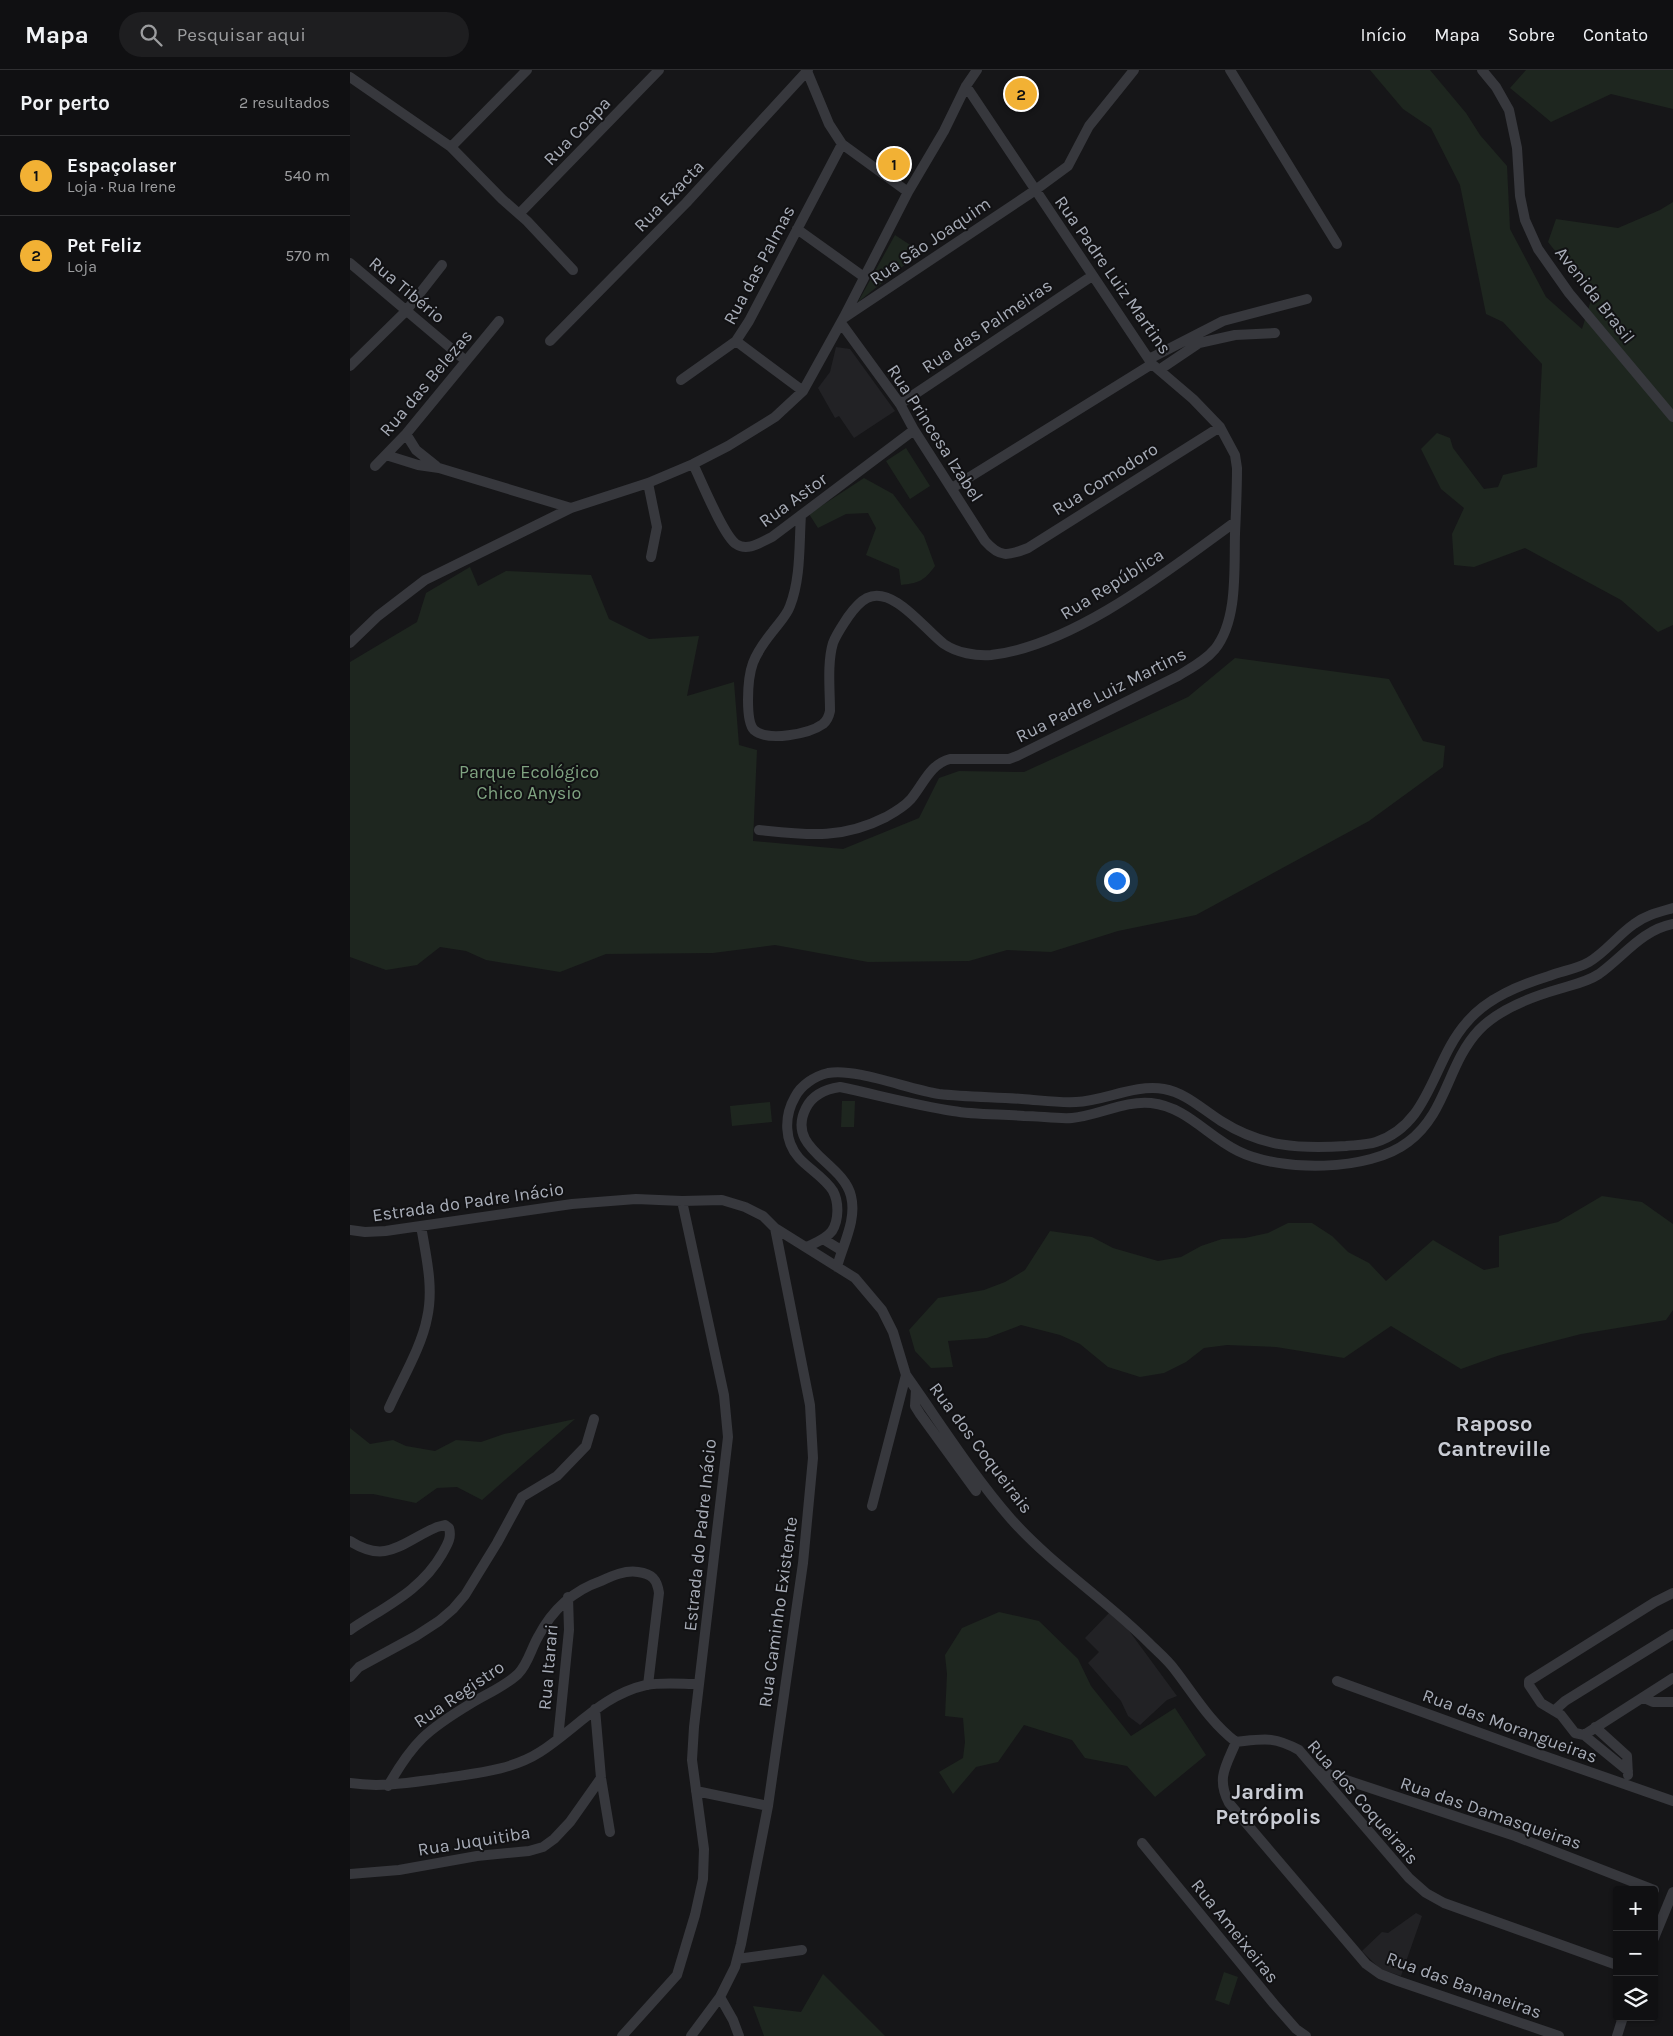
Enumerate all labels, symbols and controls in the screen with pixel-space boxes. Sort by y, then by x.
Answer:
search box [119,12,469,57]
text: Mapa [25,21,89,49]
icon: search [137,21,165,49]
text: Pesquisar aqui [177,24,306,46]
text: Início [1360,24,1406,46]
text: Mapa [1434,24,1480,46]
text: Sobre [1508,24,1555,46]
text: Contato [1583,24,1648,46]
pin: 2 [1005,75,1037,113]
text: Por perto [20,91,110,115]
street label: Rua Coapa [539,92,615,170]
text: 2 resultados [239,93,330,112]
pin: 1 [878,145,910,183]
text: Espaçolaser [67,155,176,177]
street label: Rua Exacta [629,156,709,236]
text: 1 [33,166,39,185]
text: 540 m [284,166,330,185]
text: Loja · Rua Irene [67,177,176,196]
street label: Rua São Joaquim [865,192,995,290]
street label: Rua Padre Luiz Martins [1050,192,1176,358]
street label: Rua das Palmas [718,202,800,328]
text: Pet Feliz [67,235,142,257]
street label: Avenida Brasil [1550,242,1640,348]
text: 2 [31,246,41,265]
text: 570 m [285,246,330,265]
street label: Rua Tibério [365,252,449,328]
text: Loja [67,257,97,276]
street label: Rua das Palmeiras [918,274,1056,378]
street label: Rua das Belezas [375,325,477,441]
street label: Rua Princesa Izabel [882,360,988,506]
street label: Rua Comodoro [1048,438,1162,520]
street label: Rua Astor [755,468,832,532]
street label: Rua República [1056,543,1168,625]
street label: Rua Padre Luiz Martins [1012,642,1190,748]
park label: Parque Ecológico Chico Anysio [459,761,599,804]
your location [1104,868,1130,894]
street label: Estrada do Padre Inácio [371,1178,565,1226]
street label: Rua dos Coqueirais [925,1378,1037,1518]
district label: Raposo Cantreville [1437,1411,1551,1462]
street label: Estrada do Padre Inácio [679,1438,721,1632]
street label: Rua Caminho Existente [754,1515,802,1709]
street label: Rua Itarari [533,1623,563,1711]
street label: Rua Registro [410,1656,508,1732]
street label: Rua das Morangueiras [1420,1684,1600,1768]
street label: Rua dos Coqueirais [1303,1735,1423,1869]
street label: Rua das Damasqueiras [1397,1772,1585,1854]
district label: Jardim Petrópolis [1215,1779,1321,1830]
street label: Rua Juquitiba [416,1821,532,1861]
street label: Rua Ameixeiras [1186,1874,1284,1988]
map controls [1613,1886,1658,2021]
button: + [1613,1886,1658,1931]
button: − [1613,1931,1658,1976]
street label: Rua das Bananeiras [1383,1947,1545,2023]
button: layers [1613,1976,1658,2021]

